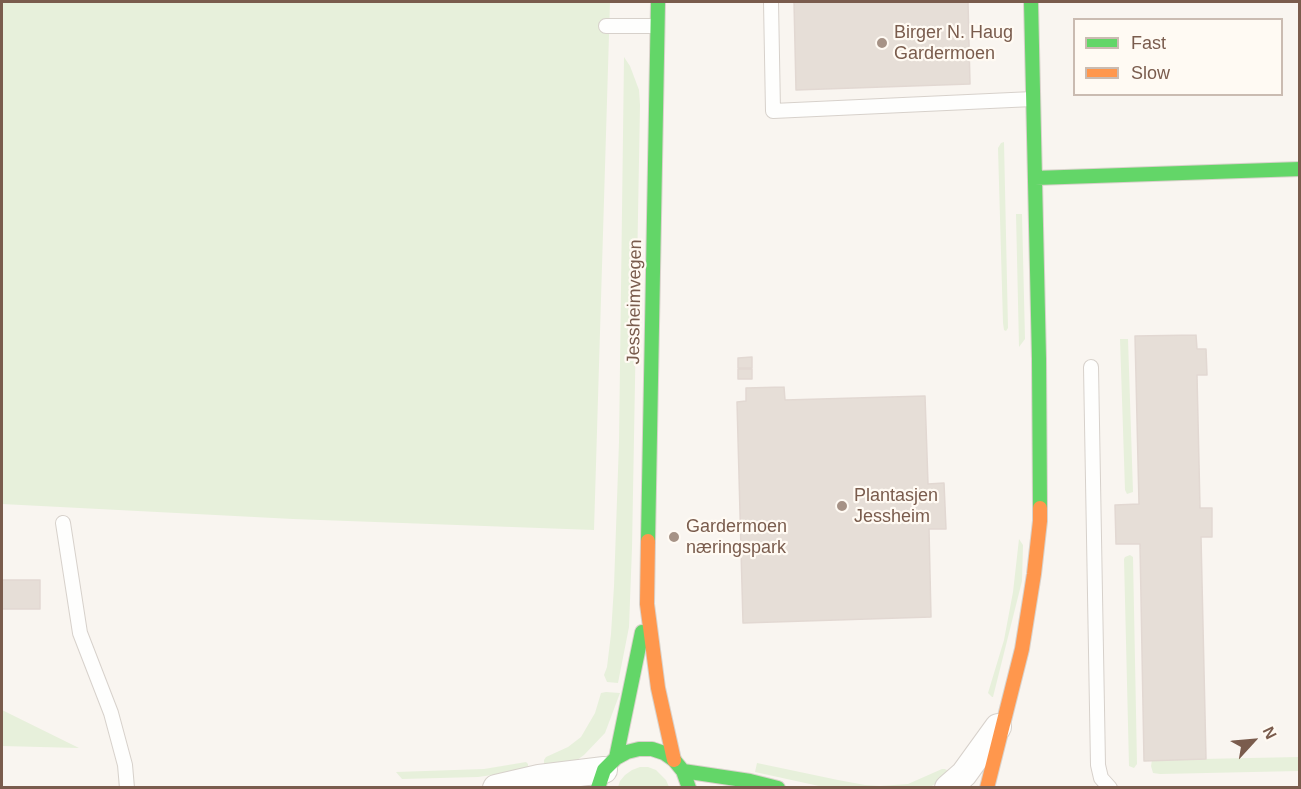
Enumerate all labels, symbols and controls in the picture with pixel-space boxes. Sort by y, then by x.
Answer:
legend [1073,18,1283,96]
place label: Birger N. Haug Gardermoen [894,22,1013,64]
text: Fast [1131,33,1166,53]
marker: Birger N. Haug Gardermoen [875,36,889,50]
text: Slow [1131,63,1170,83]
street label: Jessheimvegen [623,239,647,365]
place label: Plantasjen Jessheim [854,485,938,528]
marker: Plantasjen Jessheim [835,499,849,513]
place label: Gardermoen næringspark [686,516,787,558]
marker: Gardermoen næringspark [667,530,681,544]
north arrow [1223,711,1283,771]
text: N [1259,724,1280,742]

